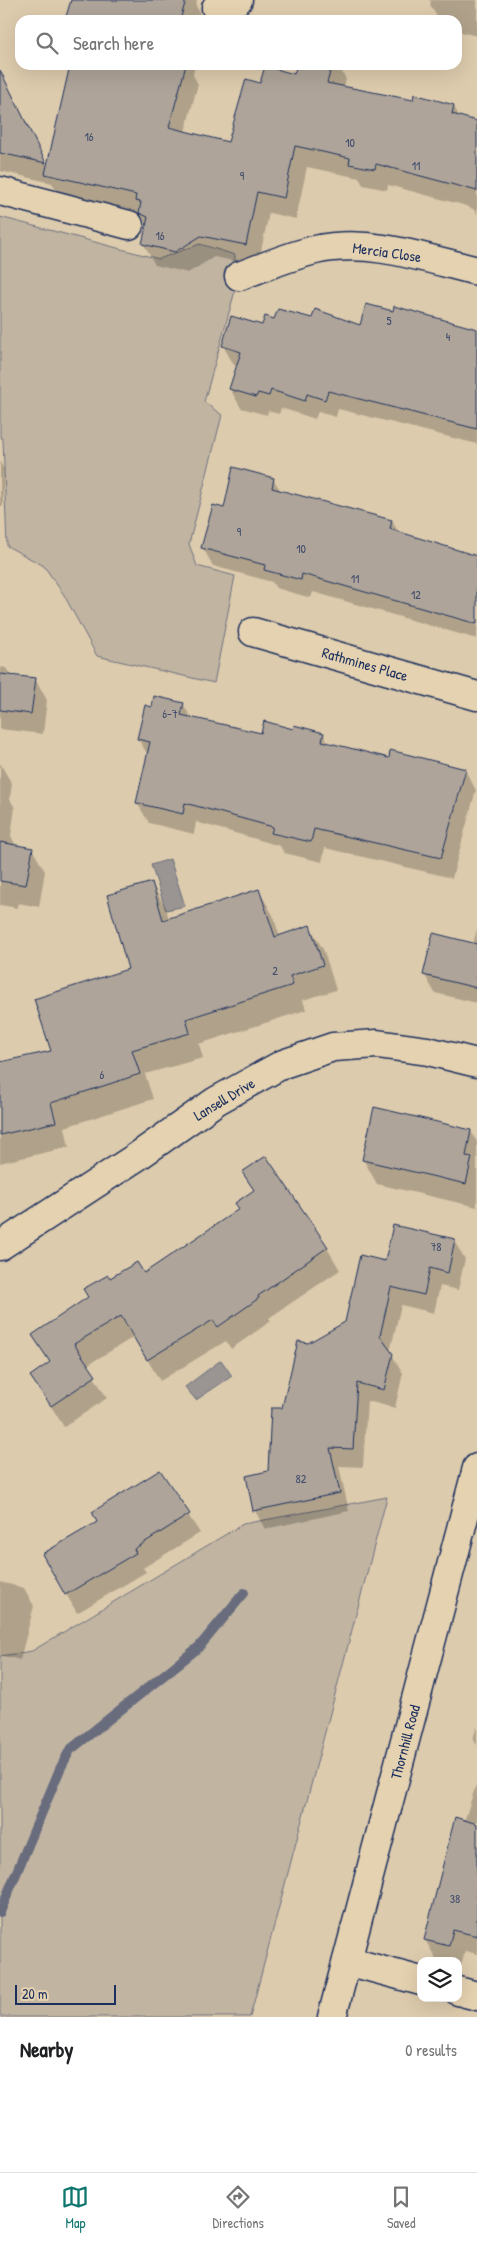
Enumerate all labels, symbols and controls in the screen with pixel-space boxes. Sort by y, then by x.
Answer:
search box [15,15,462,70]
icon: search [33,29,61,57]
text: Search here [73,30,154,56]
house number: 16 [84,128,94,145]
house number: 10 [345,134,355,151]
house number: 11 [412,157,420,174]
house number: 9 [240,167,245,184]
house number: 16 [155,227,165,244]
street label: Mercia Close [351,237,423,267]
house number: 5 [386,312,392,329]
house number: 4 [446,328,451,345]
house number: 9 [237,523,242,540]
house number: 10 [296,540,306,557]
house number: 11 [351,570,359,587]
house number: 12 [411,586,421,603]
street label: Rathmines Place [320,642,410,686]
house number: 6-7 [162,705,178,722]
house number: 2 [272,962,278,979]
house number: 6 [100,1066,105,1083]
street label: Lansell Drive [189,1072,259,1126]
house number: 78 [430,1238,442,1255]
house number: 82 [296,1470,307,1487]
street label: Thornhill Road [385,1702,425,1781]
house number: 38 [450,1890,460,1907]
map controls [417,1957,462,2002]
button: layers [417,1957,462,2002]
scale bar [15,1982,116,2005]
text: 20 m [22,1984,48,2003]
text: Nearby [20,2035,73,2064]
text: 0 results [405,2039,457,2061]
tab: Map [61,2183,89,2232]
tab: Directions [212,2183,264,2232]
tab: Saved [387,2183,416,2232]

